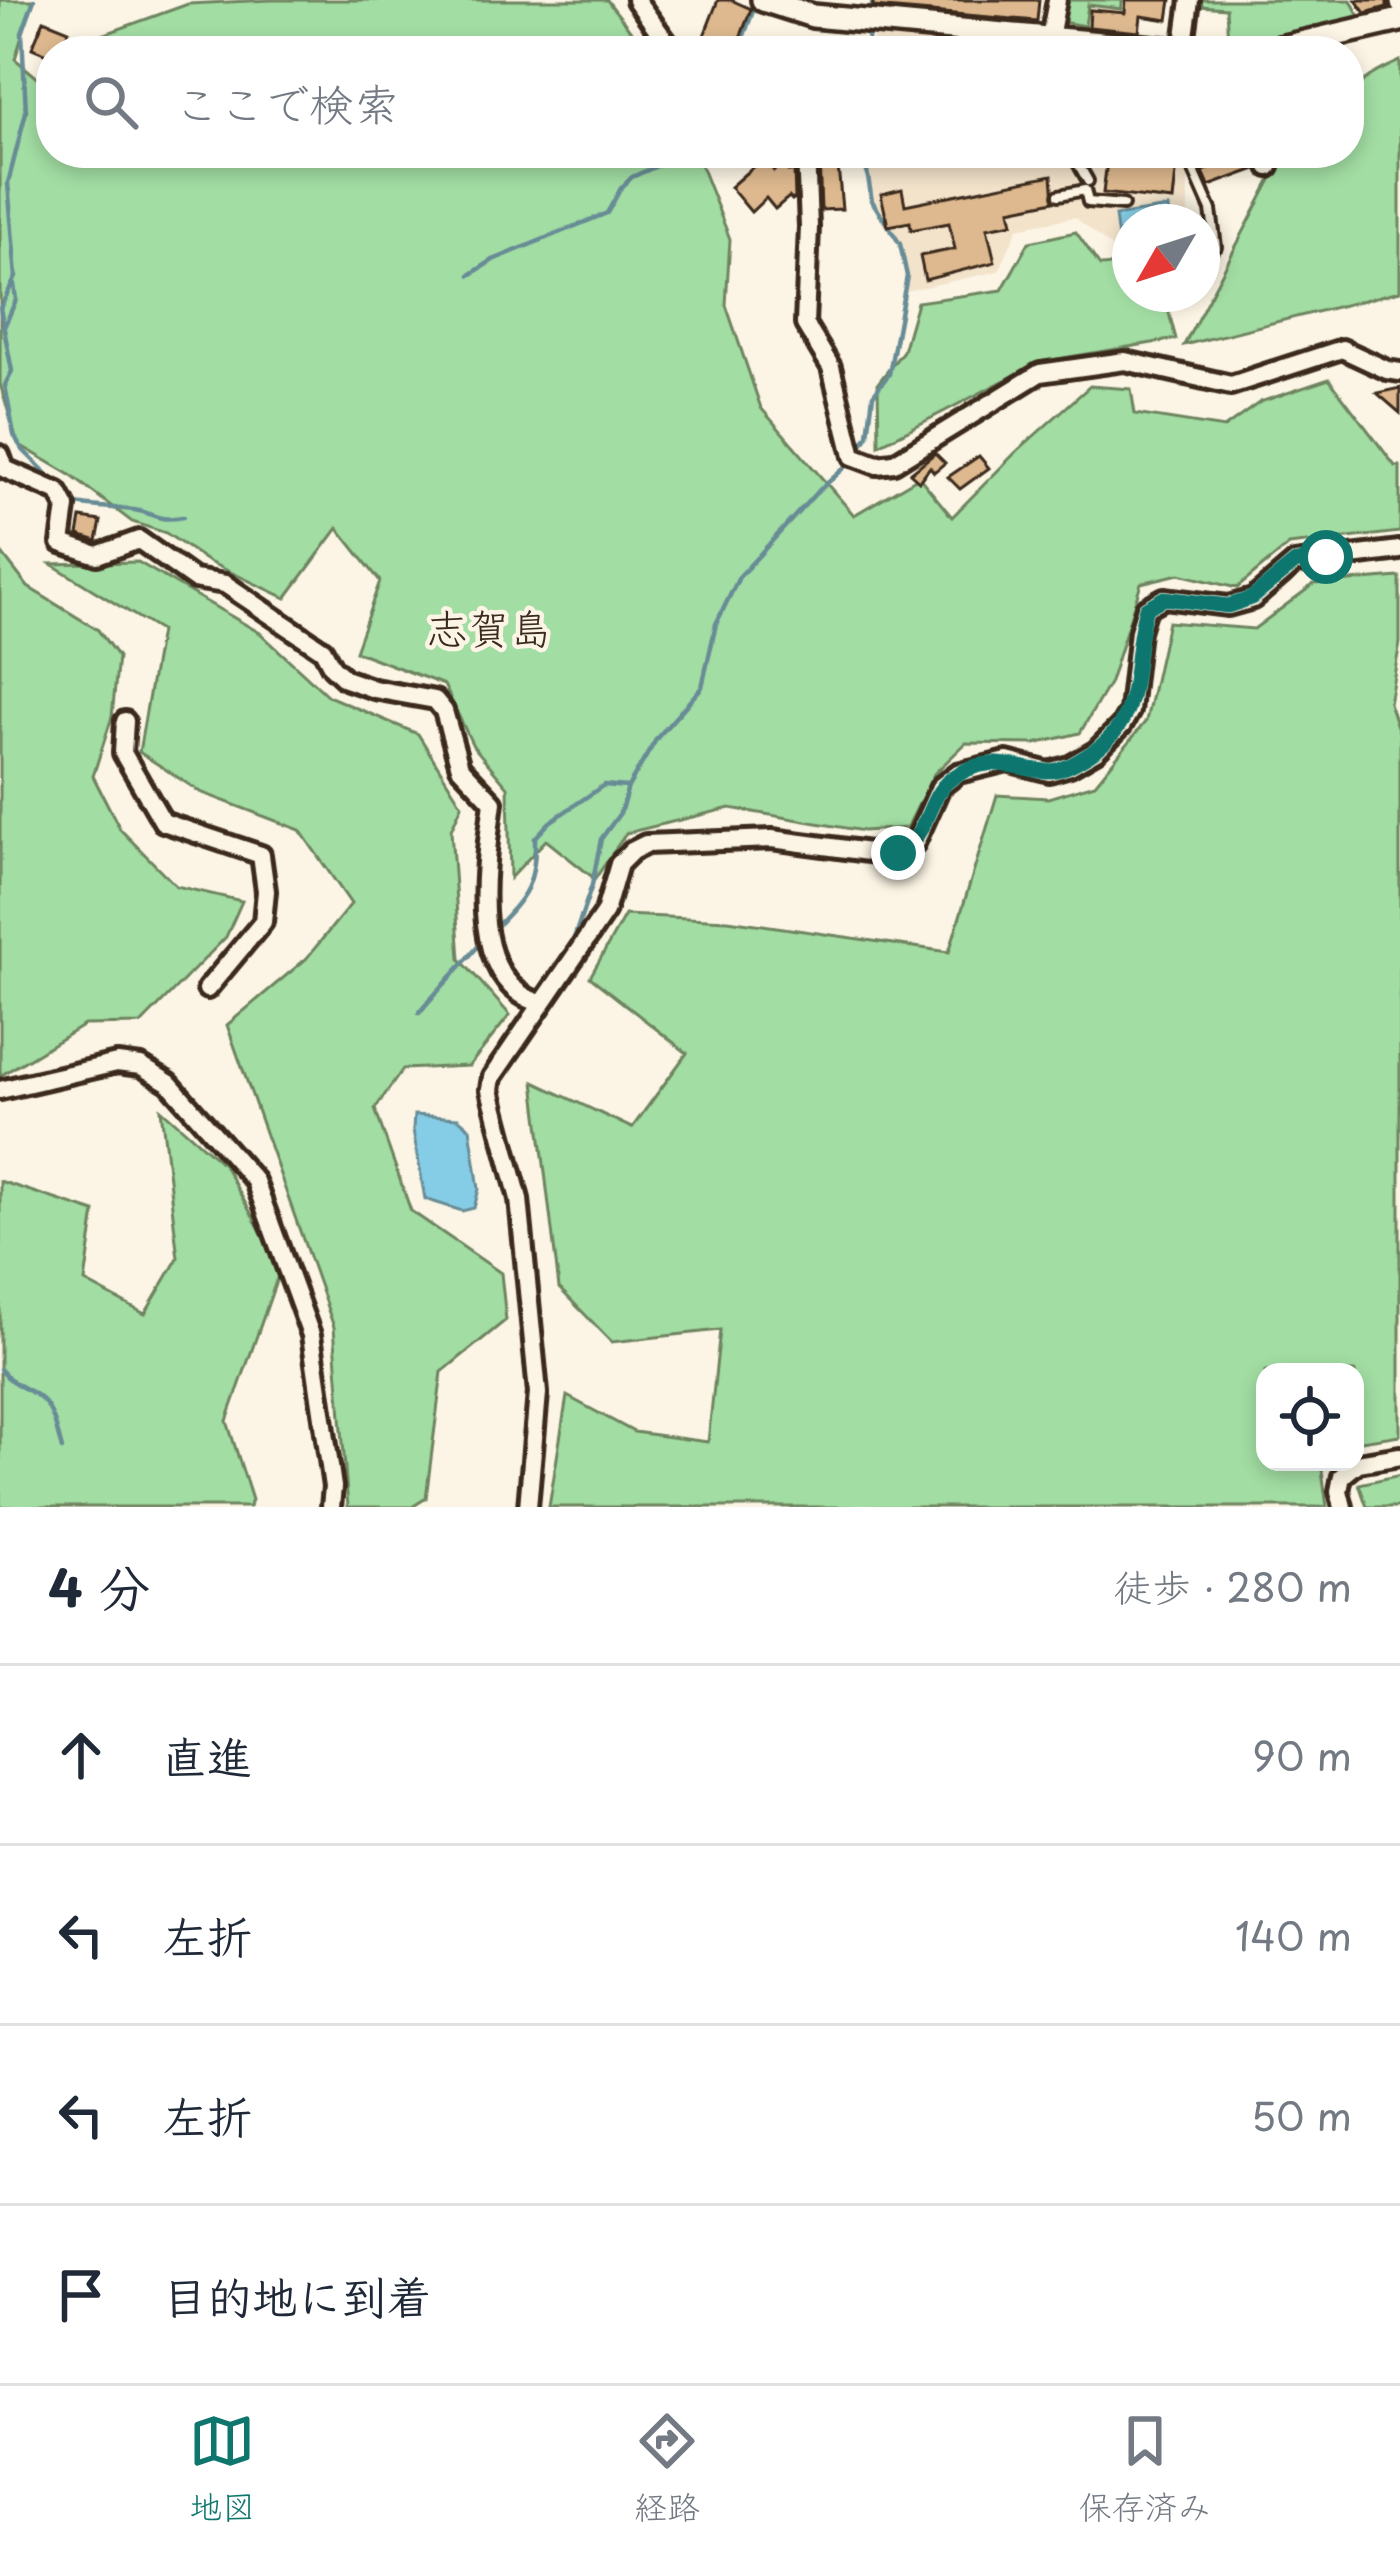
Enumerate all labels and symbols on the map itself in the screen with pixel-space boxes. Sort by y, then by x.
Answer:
north arrow [1112,204,1220,312]
route start [1299,530,1353,584]
district label: 志賀島 [426,595,552,658]
route end [871,826,925,880]

